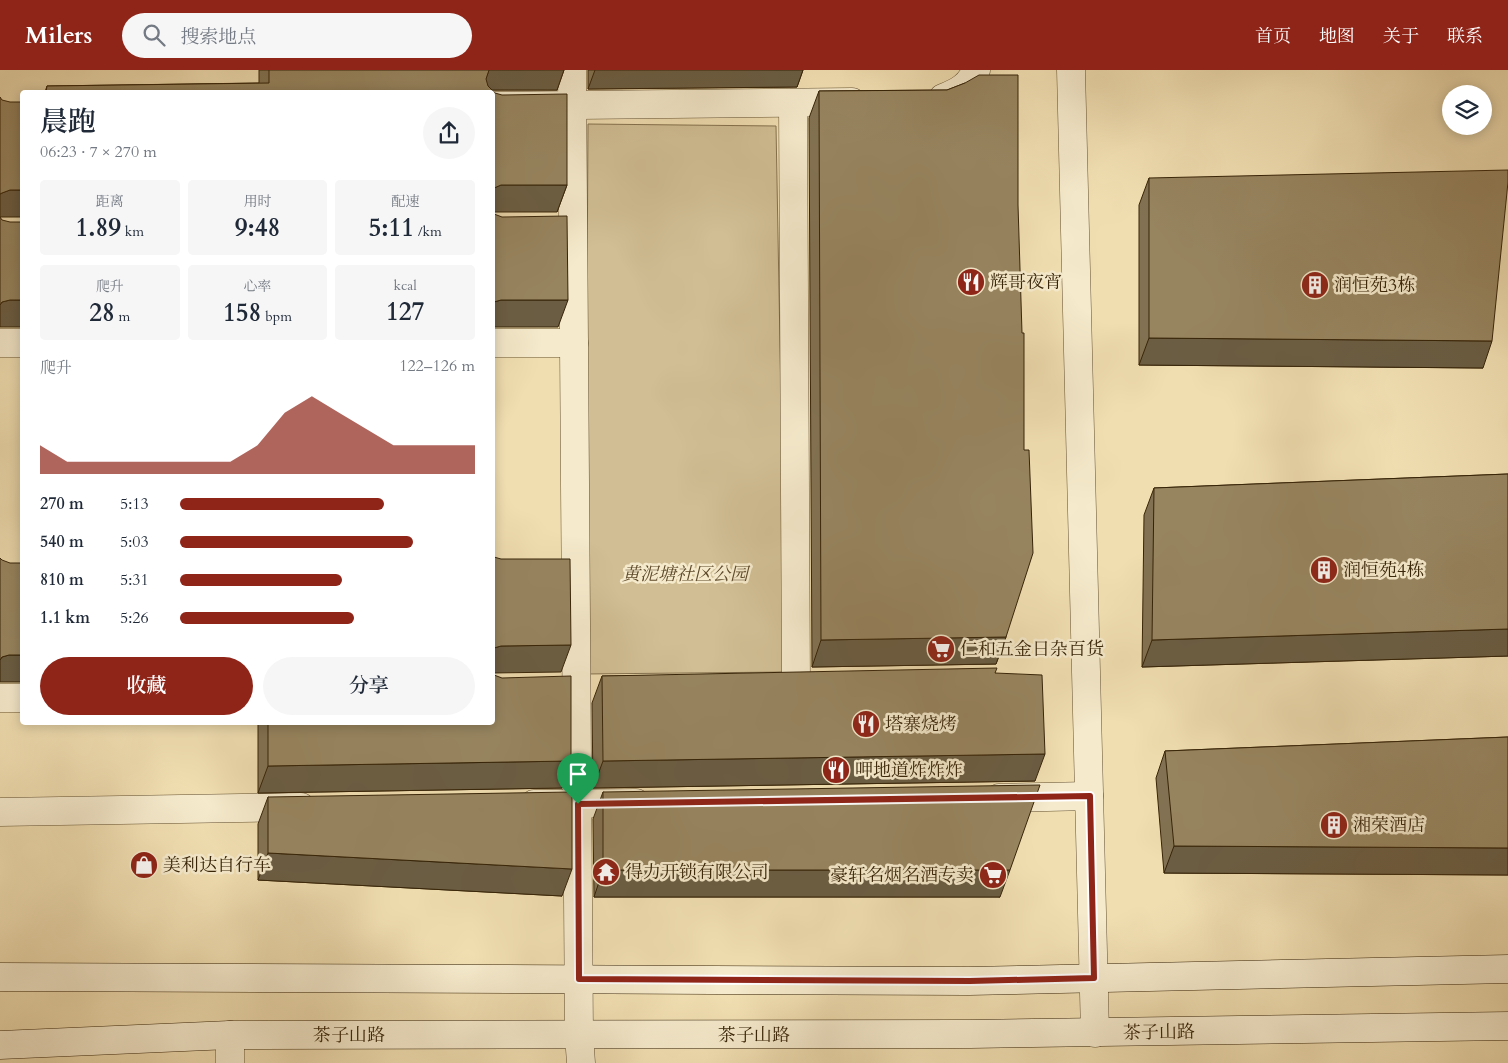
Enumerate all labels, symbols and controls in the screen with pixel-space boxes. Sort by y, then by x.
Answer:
search box [122,13,472,58]
text: Milers [25,19,92,52]
icon: search [140,21,168,49]
text: 搜索地点 [180,24,256,50]
text: 首页 [1255,24,1291,49]
text: 地图 [1319,24,1355,49]
text: 关于 [1383,24,1419,49]
text: 联系 [1447,24,1483,49]
map controls [1442,85,1492,135]
button: layers [1442,85,1492,135]
text: 晨跑 [40,103,96,141]
button: share [423,107,475,159]
text: 06:23 · 7 × 270 m [40,141,157,163]
text: 距离 [96,192,124,211]
text: 用时 [243,192,271,211]
text: 配速 [391,192,419,211]
text: 1.89 [75,211,121,245]
text: 9:48 [235,211,280,245]
text: 5:11 [369,211,414,245]
text: km [121,222,144,241]
text: /km [414,222,442,241]
restaurant icon: 辉哥夜宵 [956,267,986,297]
place label: 辉哥夜宵 [990,270,1062,295]
building icon: 润恒苑3栋 [1300,270,1330,300]
place label: 润恒苑3栋 [1334,273,1415,298]
text: kcal [393,276,417,295]
text: 爬升 [96,277,124,296]
text: 心率 [243,277,271,296]
text: 127 [386,295,424,329]
text: 28 [89,296,115,330]
text: 158 [223,296,261,330]
text: m [115,307,130,326]
text: bpm [261,307,292,326]
text: 122–126 m [399,355,475,377]
text: 爬升 [40,357,72,379]
text: 270 m [40,493,84,515]
text: 5:13 [120,493,149,515]
text: 540 m [40,531,84,553]
text: 5:03 [120,531,149,553]
building icon: 润恒苑4栋 [1309,555,1339,585]
place label: 润恒苑4栋 [1343,558,1424,583]
park label: 黄泥塘社区公园 [622,562,751,587]
text: 810 m [40,569,84,591]
text: 5:31 [120,569,149,591]
text: 1.1 km [40,607,90,629]
text: 5:26 [120,607,149,629]
supermarket icon: 仁和五金日杂百货 [926,634,956,664]
place label: 仁和五金日杂百货 [960,637,1104,662]
button: 收藏 [40,657,253,715]
button: 分享 [263,657,475,715]
restaurant icon: 塔寨烧烤 [851,709,881,739]
place label: 塔寨烧烤 [885,712,957,737]
pin [557,753,599,804]
restaurant icon: 呷地道炸炸炸 [821,755,851,785]
place label: 呷地道炸炸炸 [855,758,963,783]
icon: arrive [564,760,592,788]
building icon: 湘荣酒店 [1319,810,1349,840]
place label: 湘荣酒店 [1353,813,1425,838]
shop icon: 美利达自行车 [129,850,159,880]
place label: 美利达自行车 [163,853,271,878]
temple icon: 得力开锁有限公司 [591,857,621,887]
place label: 得力开锁有限公司 [625,860,769,885]
supermarket icon: 豪轩名烟名酒专卖 [978,860,1008,890]
place label: 豪轩名烟名酒专卖 [830,863,974,888]
street label: 茶子山路 [1123,1019,1195,1046]
street label: 茶子山路 [313,1023,385,1048]
street label: 茶子山路 [718,1023,790,1048]

